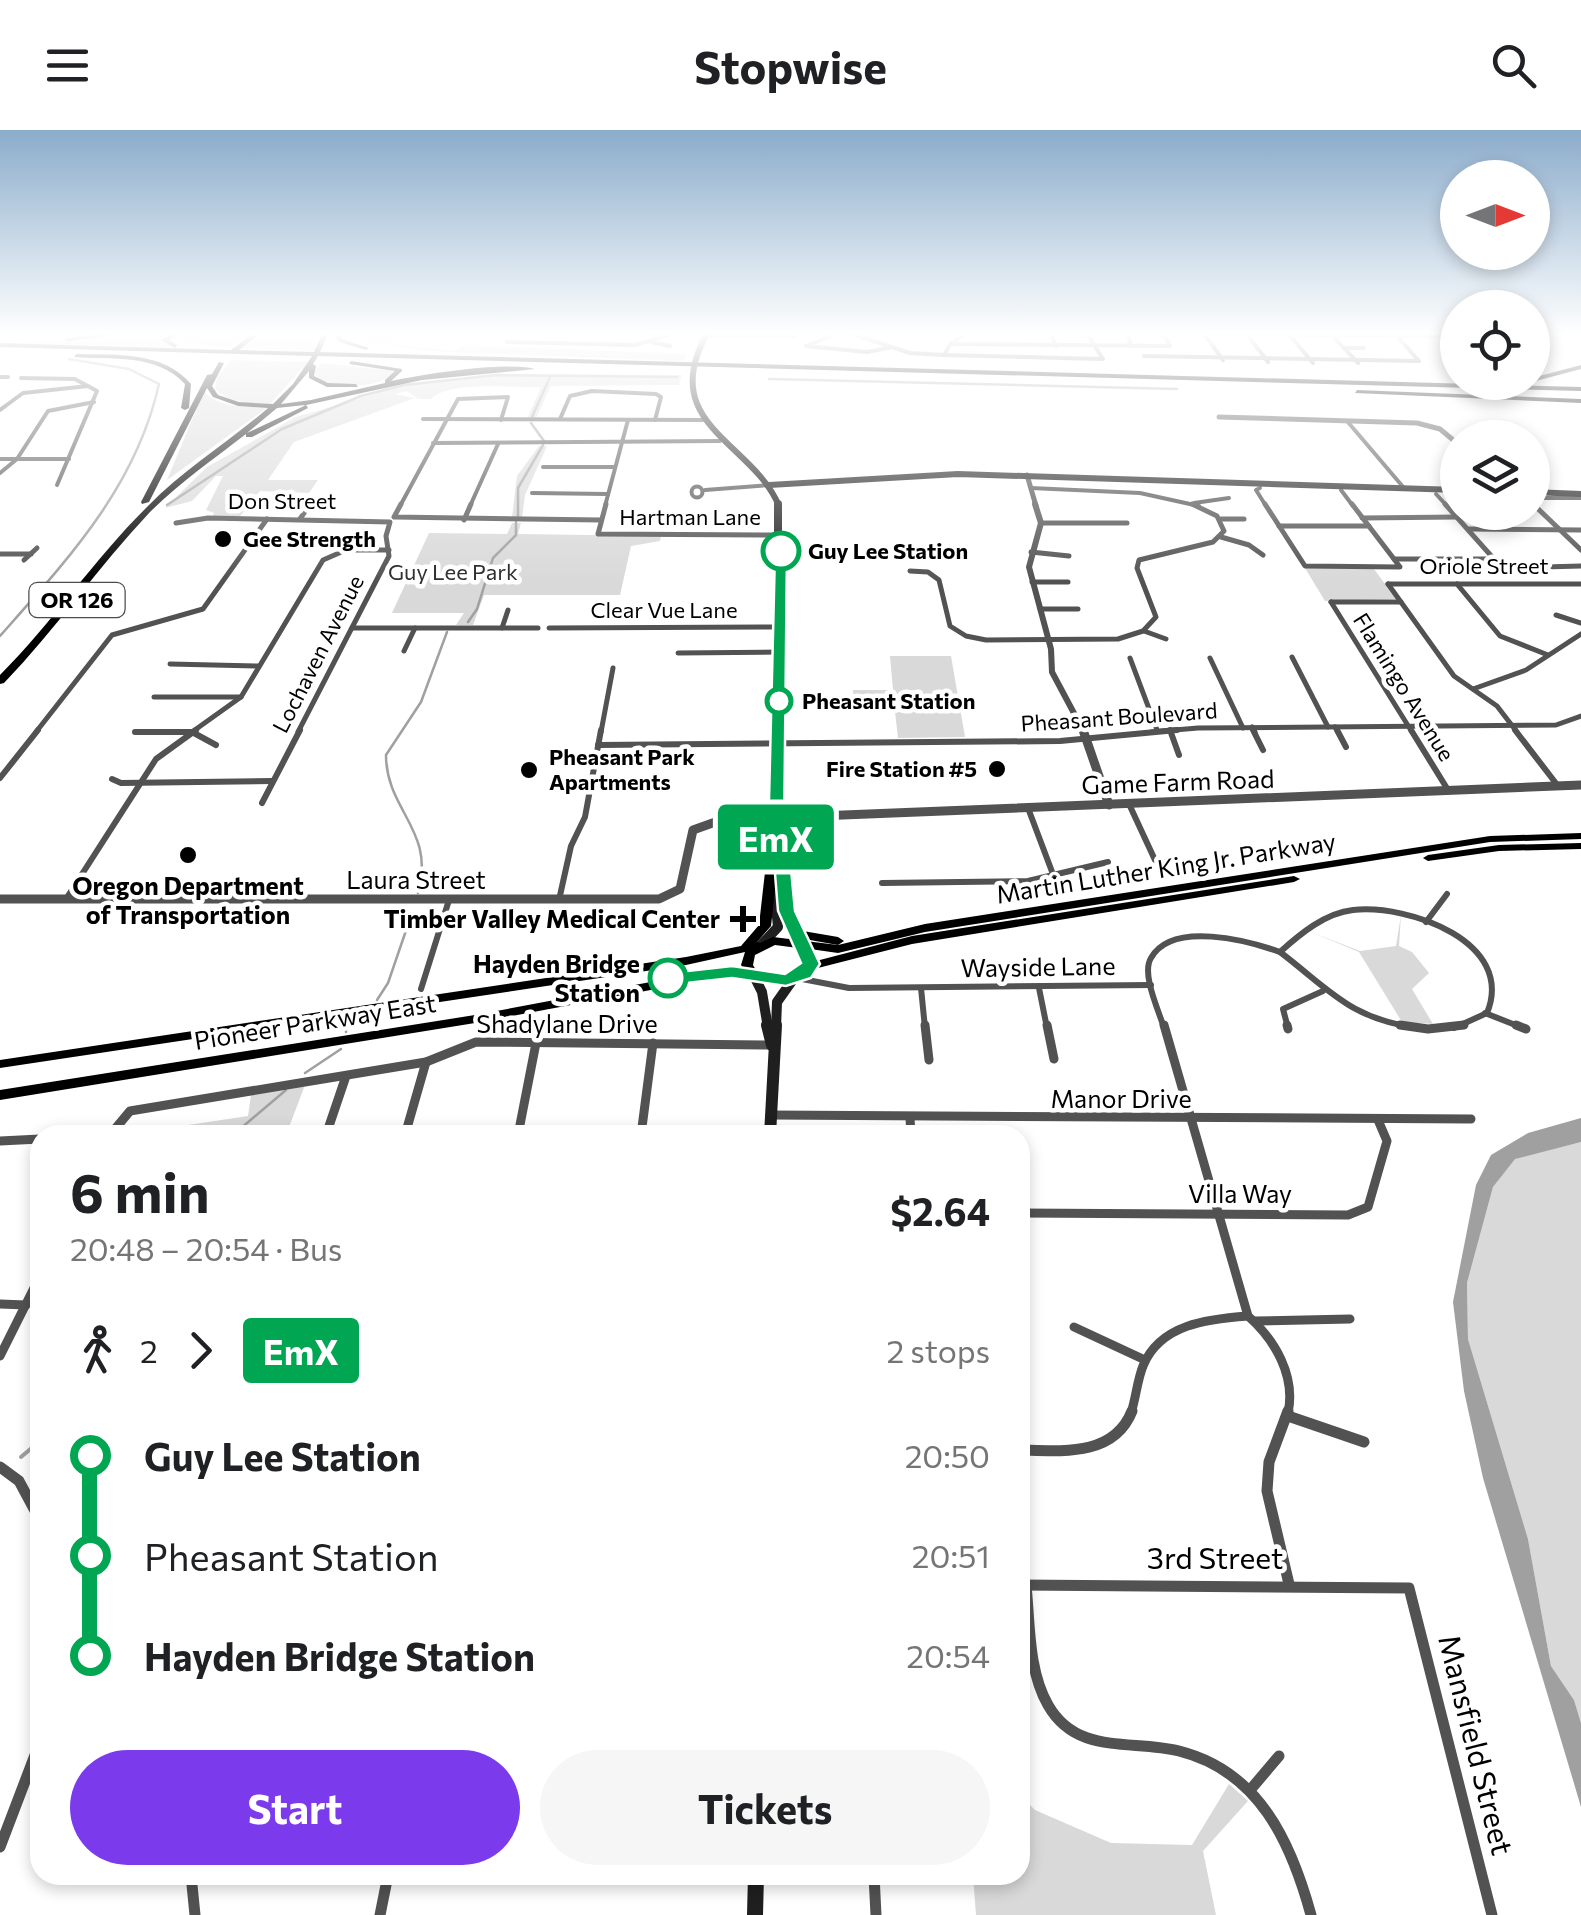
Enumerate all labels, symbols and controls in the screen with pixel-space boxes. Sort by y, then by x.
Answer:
icon: menu [40,38,95,93]
text: Stopwise [694,38,887,93]
icon: search [1486,38,1541,93]
north arrow [1440,160,1550,270]
map controls [1440,160,1550,530]
button: locate [1440,290,1550,400]
button: layers [1440,420,1550,530]
street label: Don Street [228,487,336,514]
street label: Hartman Lane [619,503,761,530]
place label: Gee Strength [243,525,376,552]
marker: Gee Strength [212,528,234,550]
marker: Guy Lee Station [762,532,800,570]
place label: Guy Lee Station [808,537,968,564]
street label: Oriole Street [1419,552,1549,579]
park label: Guy Lee Park [388,558,518,585]
street label: Lochaven Avenue [266,571,369,737]
road number: OR 126 [30,583,124,617]
street label: Clear Vue Lane [590,596,738,623]
street label: Flamingo Avenue [1348,608,1461,766]
place label: Pheasant Station [802,687,975,714]
marker: Pheasant Station [766,688,792,714]
street label: Pheasant Boulevard [1020,696,1218,737]
place label: Pheasant Park Apartments [549,743,695,795]
place label: Fire Station #5 [826,755,977,782]
marker: Fire Station #5 [986,758,1008,780]
marker: Pheasant Park Apartments [518,759,540,781]
street label: Game Farm Road [1081,763,1275,799]
line badge: EmX [718,804,834,870]
text: EmX [738,816,814,859]
street label: Martin Luther King Jr. Parkway [994,825,1338,909]
marker: Oregon Department of Transportation [177,844,199,866]
street label: Laura Street [346,864,486,894]
place label: Oregon Department of Transportation [72,870,304,929]
place label: Timber Valley Medical Center [383,903,720,933]
marker: Timber Valley Medical Center [730,906,756,932]
place label: Hayden Bridge Station [473,948,640,1007]
street label: Wayside Lane [960,950,1116,982]
marker: Hayden Bridge Station [649,959,687,997]
street label: Pioneer Parkway East [192,987,438,1055]
street label: Shadylane Drive [476,1008,658,1038]
street label: Manor Drive [1050,1083,1192,1113]
text: 6 min [70,1157,210,1224]
street label: Villa Way [1188,1178,1292,1208]
text: $2.64 [890,1187,990,1234]
text: 20:48 – 20:54 · Bus [70,1228,342,1268]
icon: walk [70,1323,125,1378]
icon: forward [173,1323,228,1378]
text: EmX [263,1329,339,1372]
text: 2 [140,1330,158,1370]
text: 2 stops [886,1330,990,1370]
text: Guy Lee Station [144,1432,421,1479]
text: 20:50 [905,1435,990,1475]
text: Pheasant Station [144,1532,439,1579]
text: 20:51 [912,1535,990,1575]
street label: 3rd Street [1147,1538,1283,1575]
street label: Mansfield Street [1432,1630,1523,1858]
text: Hayden Bridge Station [144,1632,535,1679]
text: 20:54 [906,1635,990,1675]
button: Start [70,1750,520,1865]
button: Tickets [540,1750,990,1865]

